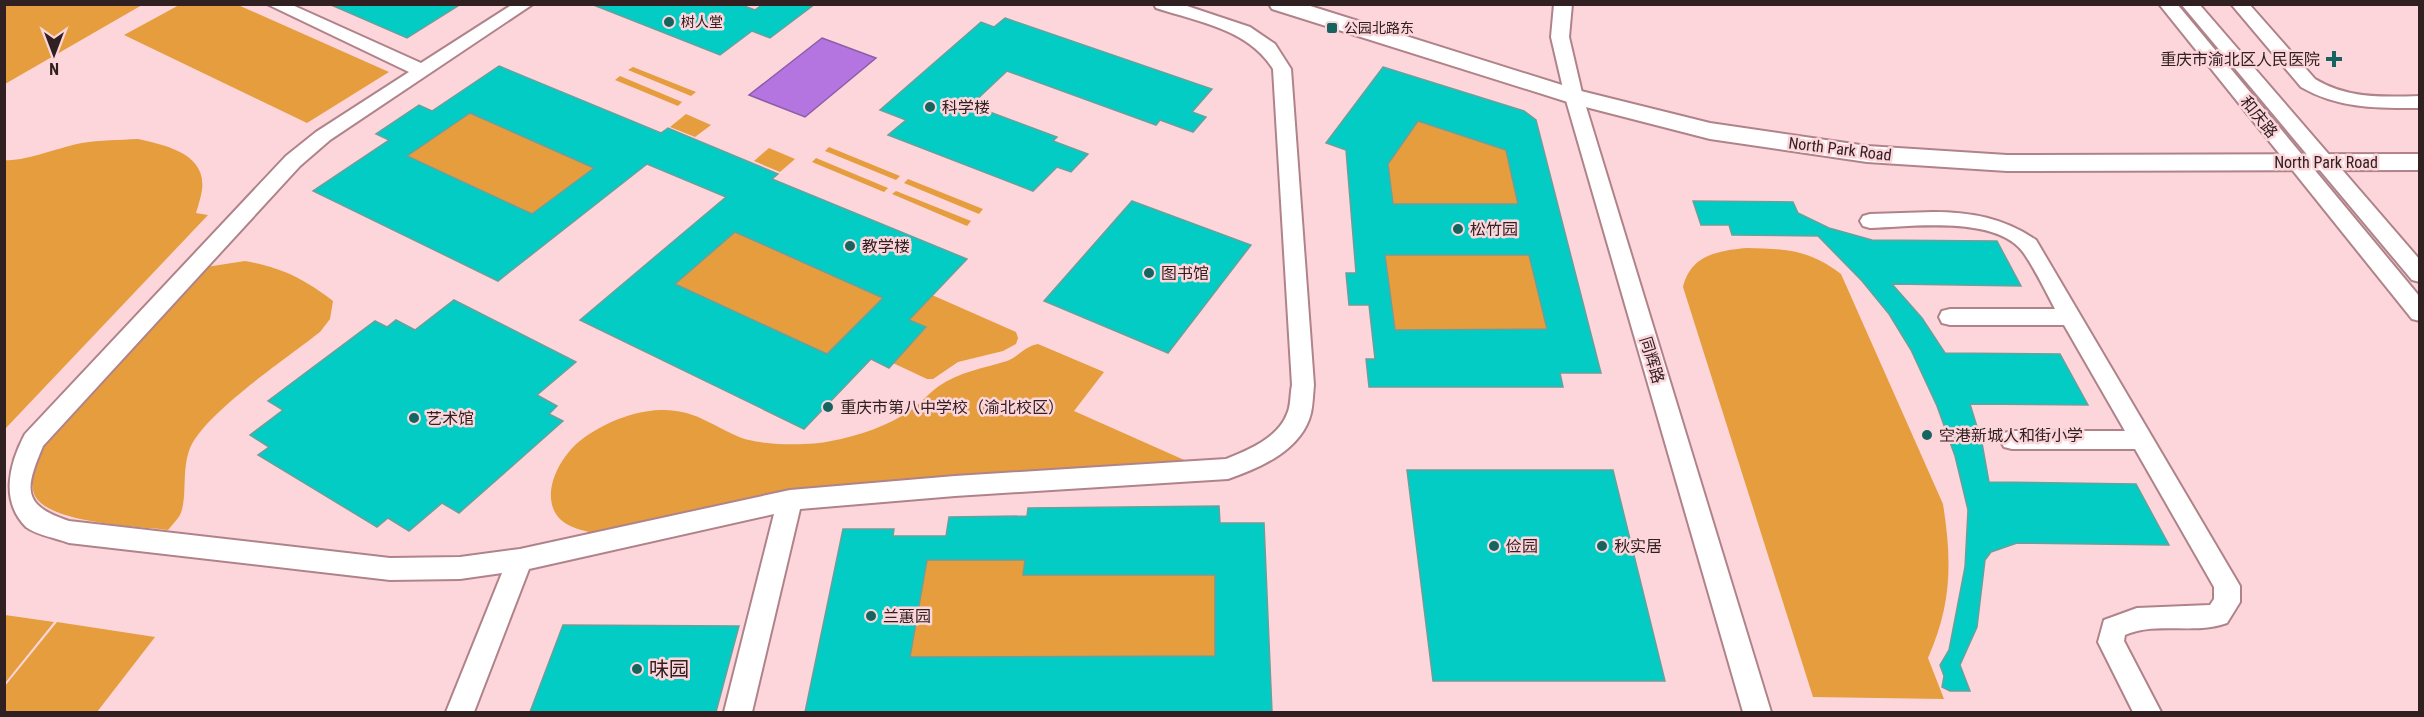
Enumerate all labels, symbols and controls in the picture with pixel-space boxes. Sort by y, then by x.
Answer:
place label: 树人堂 [681,14,723,30]
marker: 树人堂 [662,15,676,29]
place label: 公园北路东 [1344,20,1414,36]
marker: 公园北路东 [1325,21,1339,35]
north arrow [24,24,84,84]
place label: 重庆市渝北区人民医院 [2160,50,2320,69]
marker: 重庆市渝北区人民医院 [2325,50,2343,68]
text: N [49,59,59,78]
street label: 和庆路 [2237,92,2281,142]
place label: 科学楼 [942,98,990,117]
marker: 科学楼 [923,100,937,114]
street label: North Park Road [1787,133,1893,165]
street label: North Park Road [2274,153,2378,172]
place label: 松竹园 [1470,220,1518,239]
marker: 松竹园 [1451,222,1465,236]
place label: 教学楼 [862,237,910,256]
marker: 教学楼 [843,239,857,253]
place label: 图书馆 [1161,264,1209,283]
marker: 图书馆 [1142,266,1156,280]
street label: 同辉路 [1636,334,1668,386]
place label: 重庆市第八中学校（渝北校区） [840,398,1064,417]
marker: 重庆市第八中学校（渝北校区） [821,400,835,414]
place label: 艺术馆 [426,409,474,428]
marker: 艺术馆 [407,411,421,425]
place label: 空港新城人和街小学 [1939,426,2083,445]
marker: 空港新城人和街小学 [1920,428,1934,442]
place label: 俭园 [1506,537,1538,556]
place label: 秋实居 [1614,537,1662,556]
marker: 俭园 [1487,539,1501,553]
marker: 秋实居 [1595,539,1609,553]
place label: 兰蕙园 [883,607,931,626]
marker: 兰蕙园 [864,609,878,623]
place label: 味园 [649,657,689,681]
marker: 味园 [630,662,644,676]

